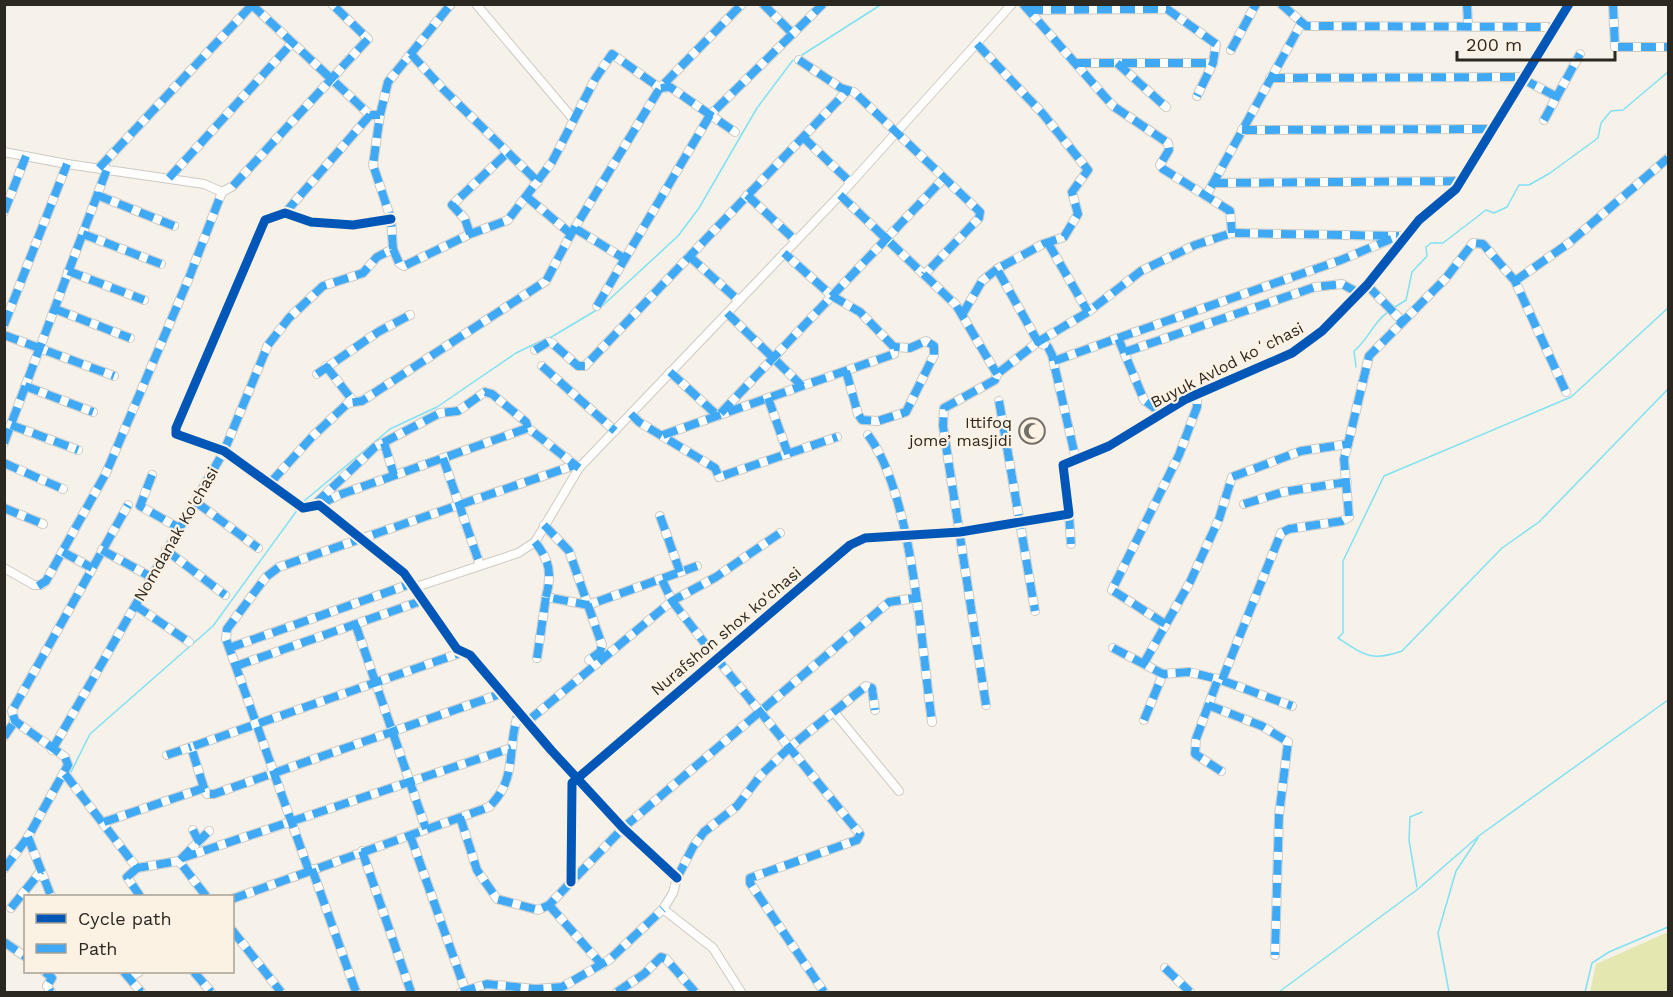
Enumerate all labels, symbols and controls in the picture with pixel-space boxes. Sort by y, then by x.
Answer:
scale bar [1457,24,1614,62]
text: 200 m [1466,34,1522,55]
street label: Buyuk Avlod koʻchasi [1147,318,1307,412]
place label: Ittifoq jome’ masjidi [907,413,1012,450]
mosque icon: Ittifoq jome’ masjidi [1017,416,1047,446]
street label: Nomdanak Ko'chasi [130,463,222,605]
street label: Nurafshon shox ko'chasi [647,563,805,699]
legend [24,895,234,973]
text: Cycle path [78,908,172,929]
text: Path [78,938,118,959]

